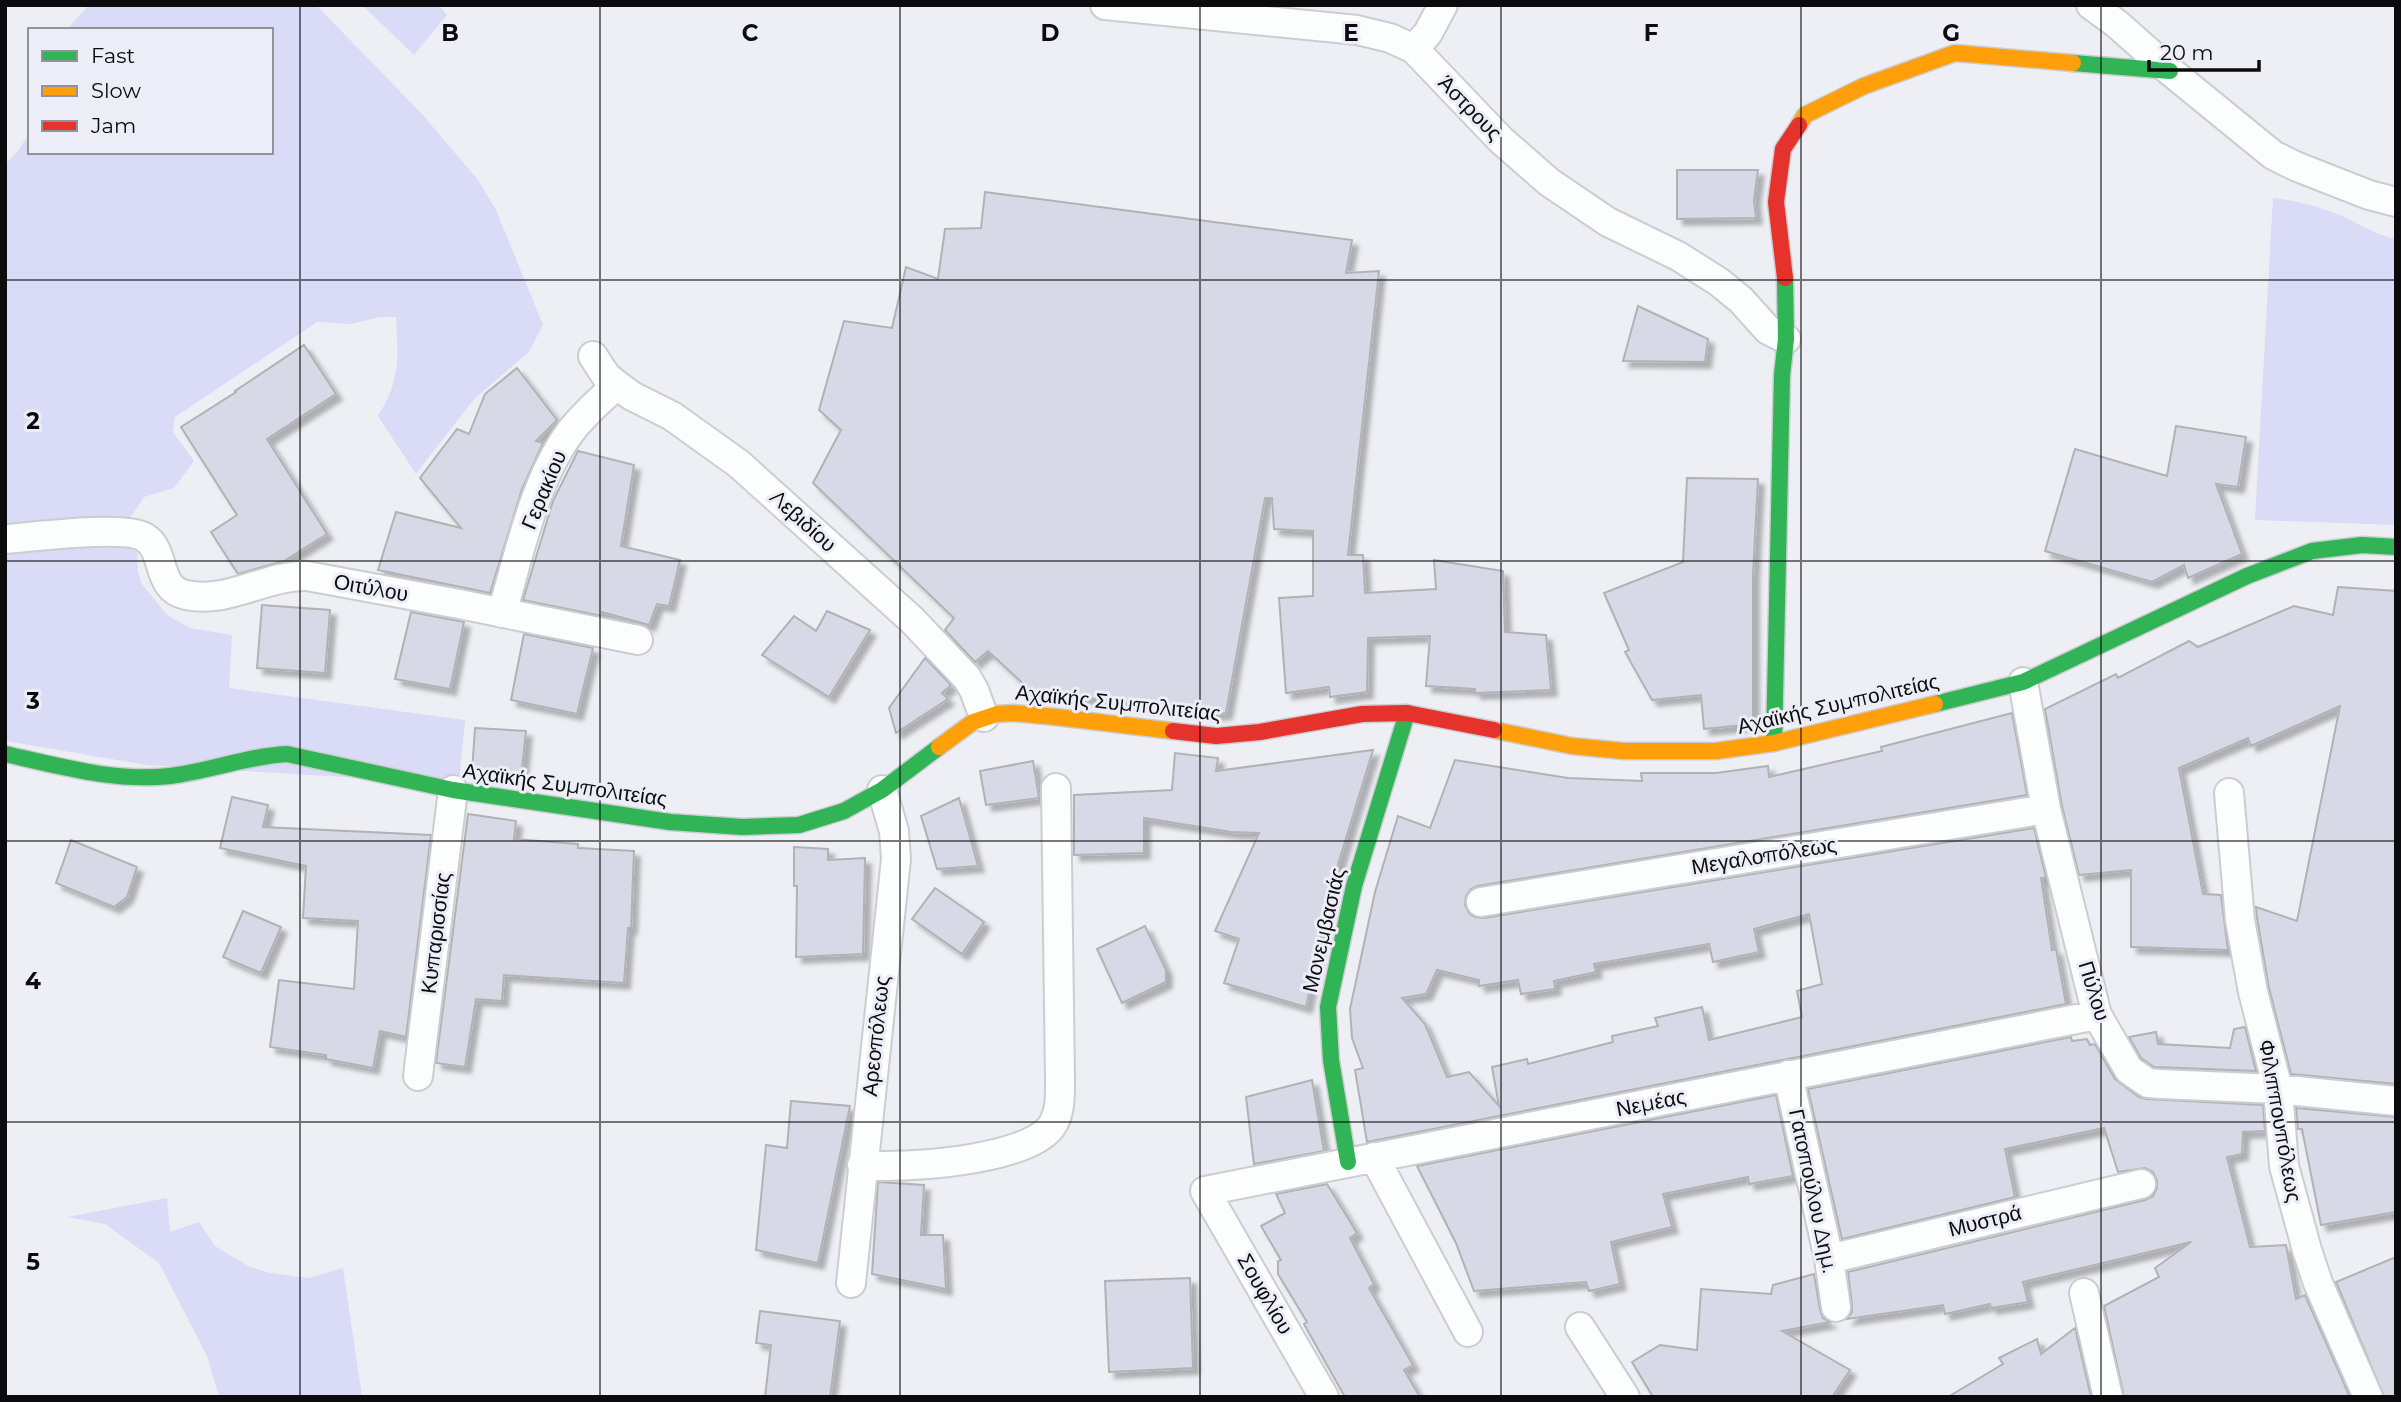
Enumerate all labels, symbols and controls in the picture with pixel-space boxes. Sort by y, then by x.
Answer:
text: B [441,19,459,47]
text: C [742,19,759,47]
text: D [1041,19,1060,47]
text: E [1343,19,1359,47]
text: F [1644,19,1659,47]
text: G [1942,19,1960,47]
legend [28,28,273,154]
scale bar [2149,28,2259,72]
text: 20 m [2160,40,2214,65]
text: Fast [91,43,135,68]
street label: Άστρους [1433,70,1507,145]
text: Slow [91,78,141,103]
text: Jam [90,113,136,138]
text: 2 [26,407,40,435]
street label: Γερακίου [516,447,571,533]
street label: Λεβιδίου [765,484,842,557]
street label: Οιτύλου [332,569,410,606]
street label: Αχαϊκής Συμπολιτείας [1735,668,1941,739]
street label: Αχαϊκής Συμπολιτείας [1014,679,1222,726]
text: 3 [25,687,40,715]
street label: Αχαϊκής Συμπολιτείας [461,758,669,811]
street label: Μεγαλοπόλεως [1690,832,1838,879]
street label: Μονεμβασιάς [1297,865,1350,995]
street label: Κυπαρισσίας [416,871,455,995]
street label: Πύλου [2074,958,2115,1024]
text: 4 [25,967,41,995]
street label: Αρεοπόλεως [857,974,894,1097]
street label: Φιλιππουπόλεως [2254,1037,2307,1204]
street label: Νεμέας [1614,1084,1688,1121]
street label: Γατοπούλου Δημ. [1784,1107,1843,1275]
street label: Μυστρά [1946,1199,2024,1242]
text: 5 [26,1248,40,1276]
street label: Σουφλίου [1232,1249,1299,1339]

